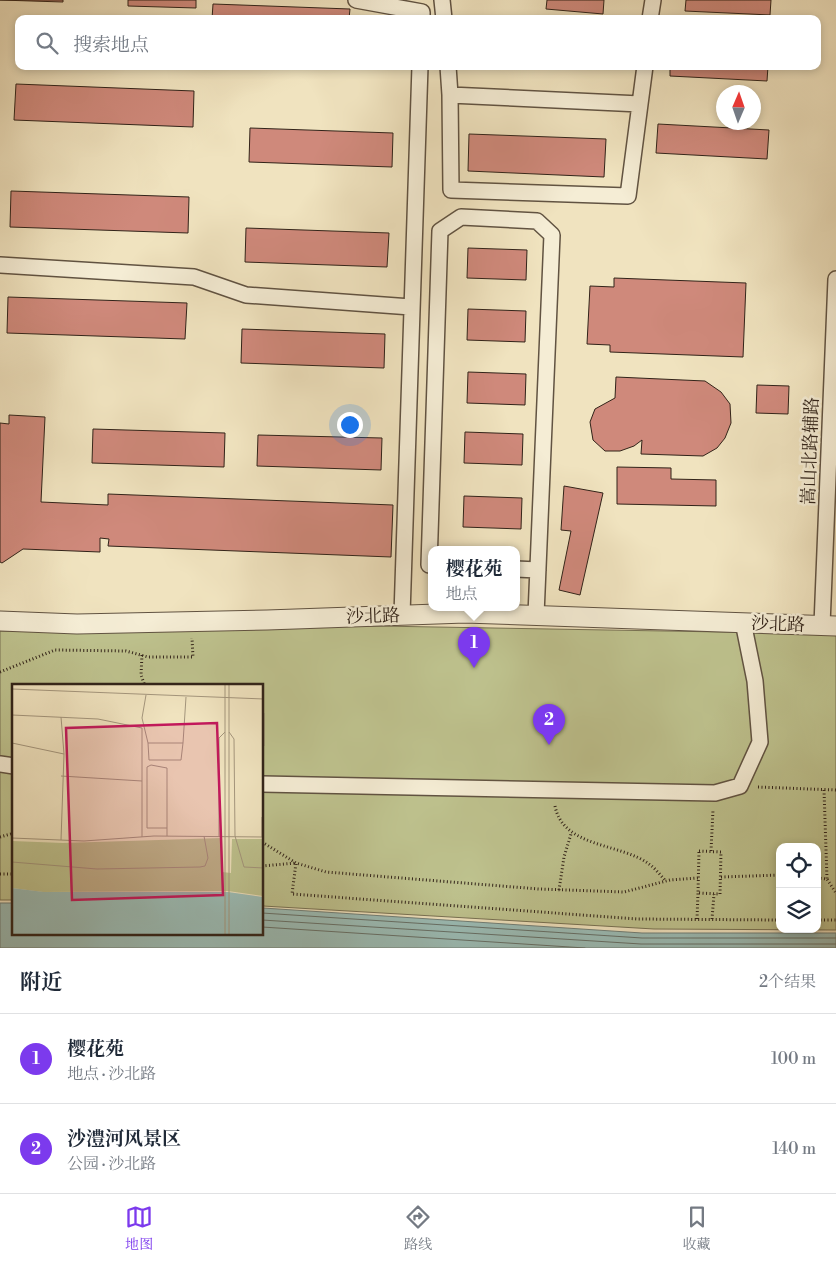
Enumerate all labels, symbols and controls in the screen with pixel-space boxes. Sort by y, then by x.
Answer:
search box [15,15,821,70]
icon: search [33,29,61,57]
text: 搜索地点 [73,33,149,57]
north arrow [716,85,761,130]
street label: 嵩山北路辅路 [797,397,824,505]
your location [337,412,363,438]
popup [428,546,520,611]
text: 樱花苑 [445,557,503,581]
text: 地点 [445,584,478,604]
street label: 沙北路 [346,604,400,629]
street label: 沙北路 [751,612,805,637]
pin: 1 [458,627,490,668]
inset map [12,684,264,936]
pin: 2 [533,704,565,745]
map controls [776,843,821,933]
button: locate [776,843,821,888]
button: layers [776,888,821,933]
text: 附近 [20,970,62,996]
text: 2个结果 [759,972,816,992]
text: 樱花苑 [67,1037,124,1061]
text: 1 [32,1049,40,1069]
text: 100 m [771,1049,816,1069]
text: 地点 · 沙北路 [67,1064,156,1084]
text: 沙澧河风景区 [67,1127,181,1151]
text: 2 [31,1139,41,1159]
text: 140 m [772,1139,816,1159]
text: 公园 · 沙北路 [67,1154,156,1174]
tab: 地图 [125,1203,153,1254]
tab: 路线 [404,1203,432,1254]
tab: 收藏 [683,1203,711,1254]

